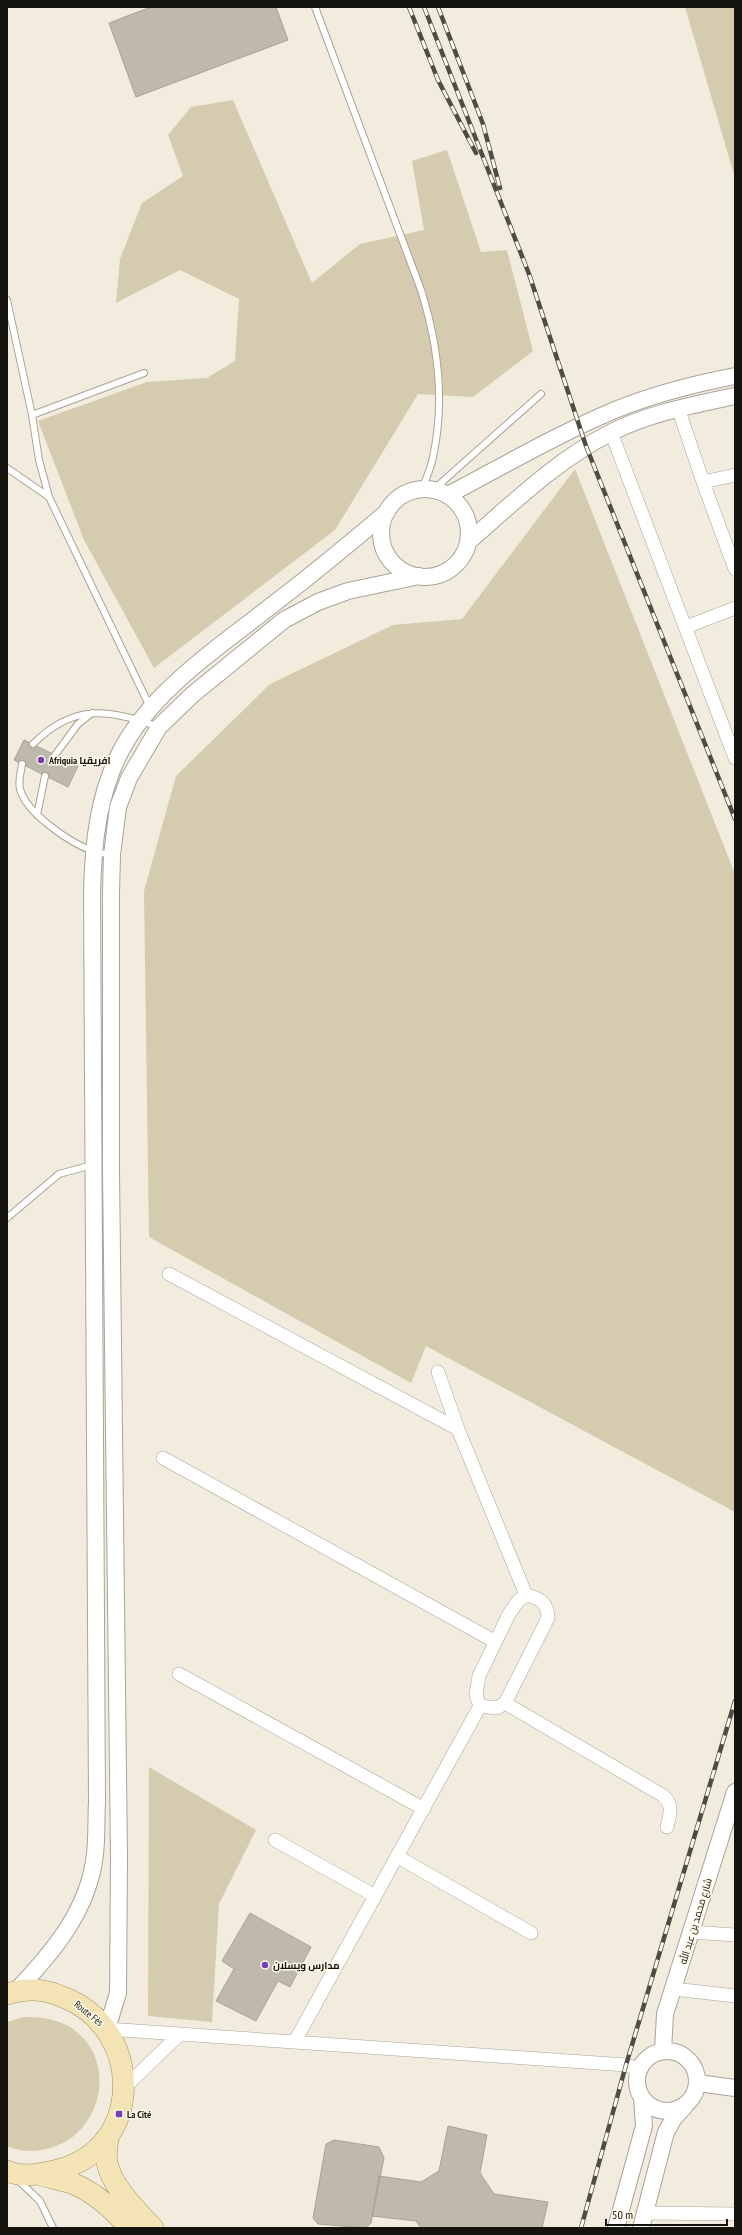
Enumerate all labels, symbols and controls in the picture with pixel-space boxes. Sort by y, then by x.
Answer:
place label: Afriquia افريقيا [48,754,111,767]
marker: Afriquia افريقيا [36,755,46,765]
street label: شارع محمد بن عبد الله [675,1876,715,1966]
place label: مدارس ويسلان [273,1959,340,1972]
marker: مدارس ويسلان [260,1960,270,1970]
street label: Route Fès [72,1998,106,2029]
place label: La Cité [127,2108,151,2121]
marker: La Cité [114,2109,124,2119]
scale bar [606,2201,727,2227]
text: 50 m [612,2207,633,2222]

